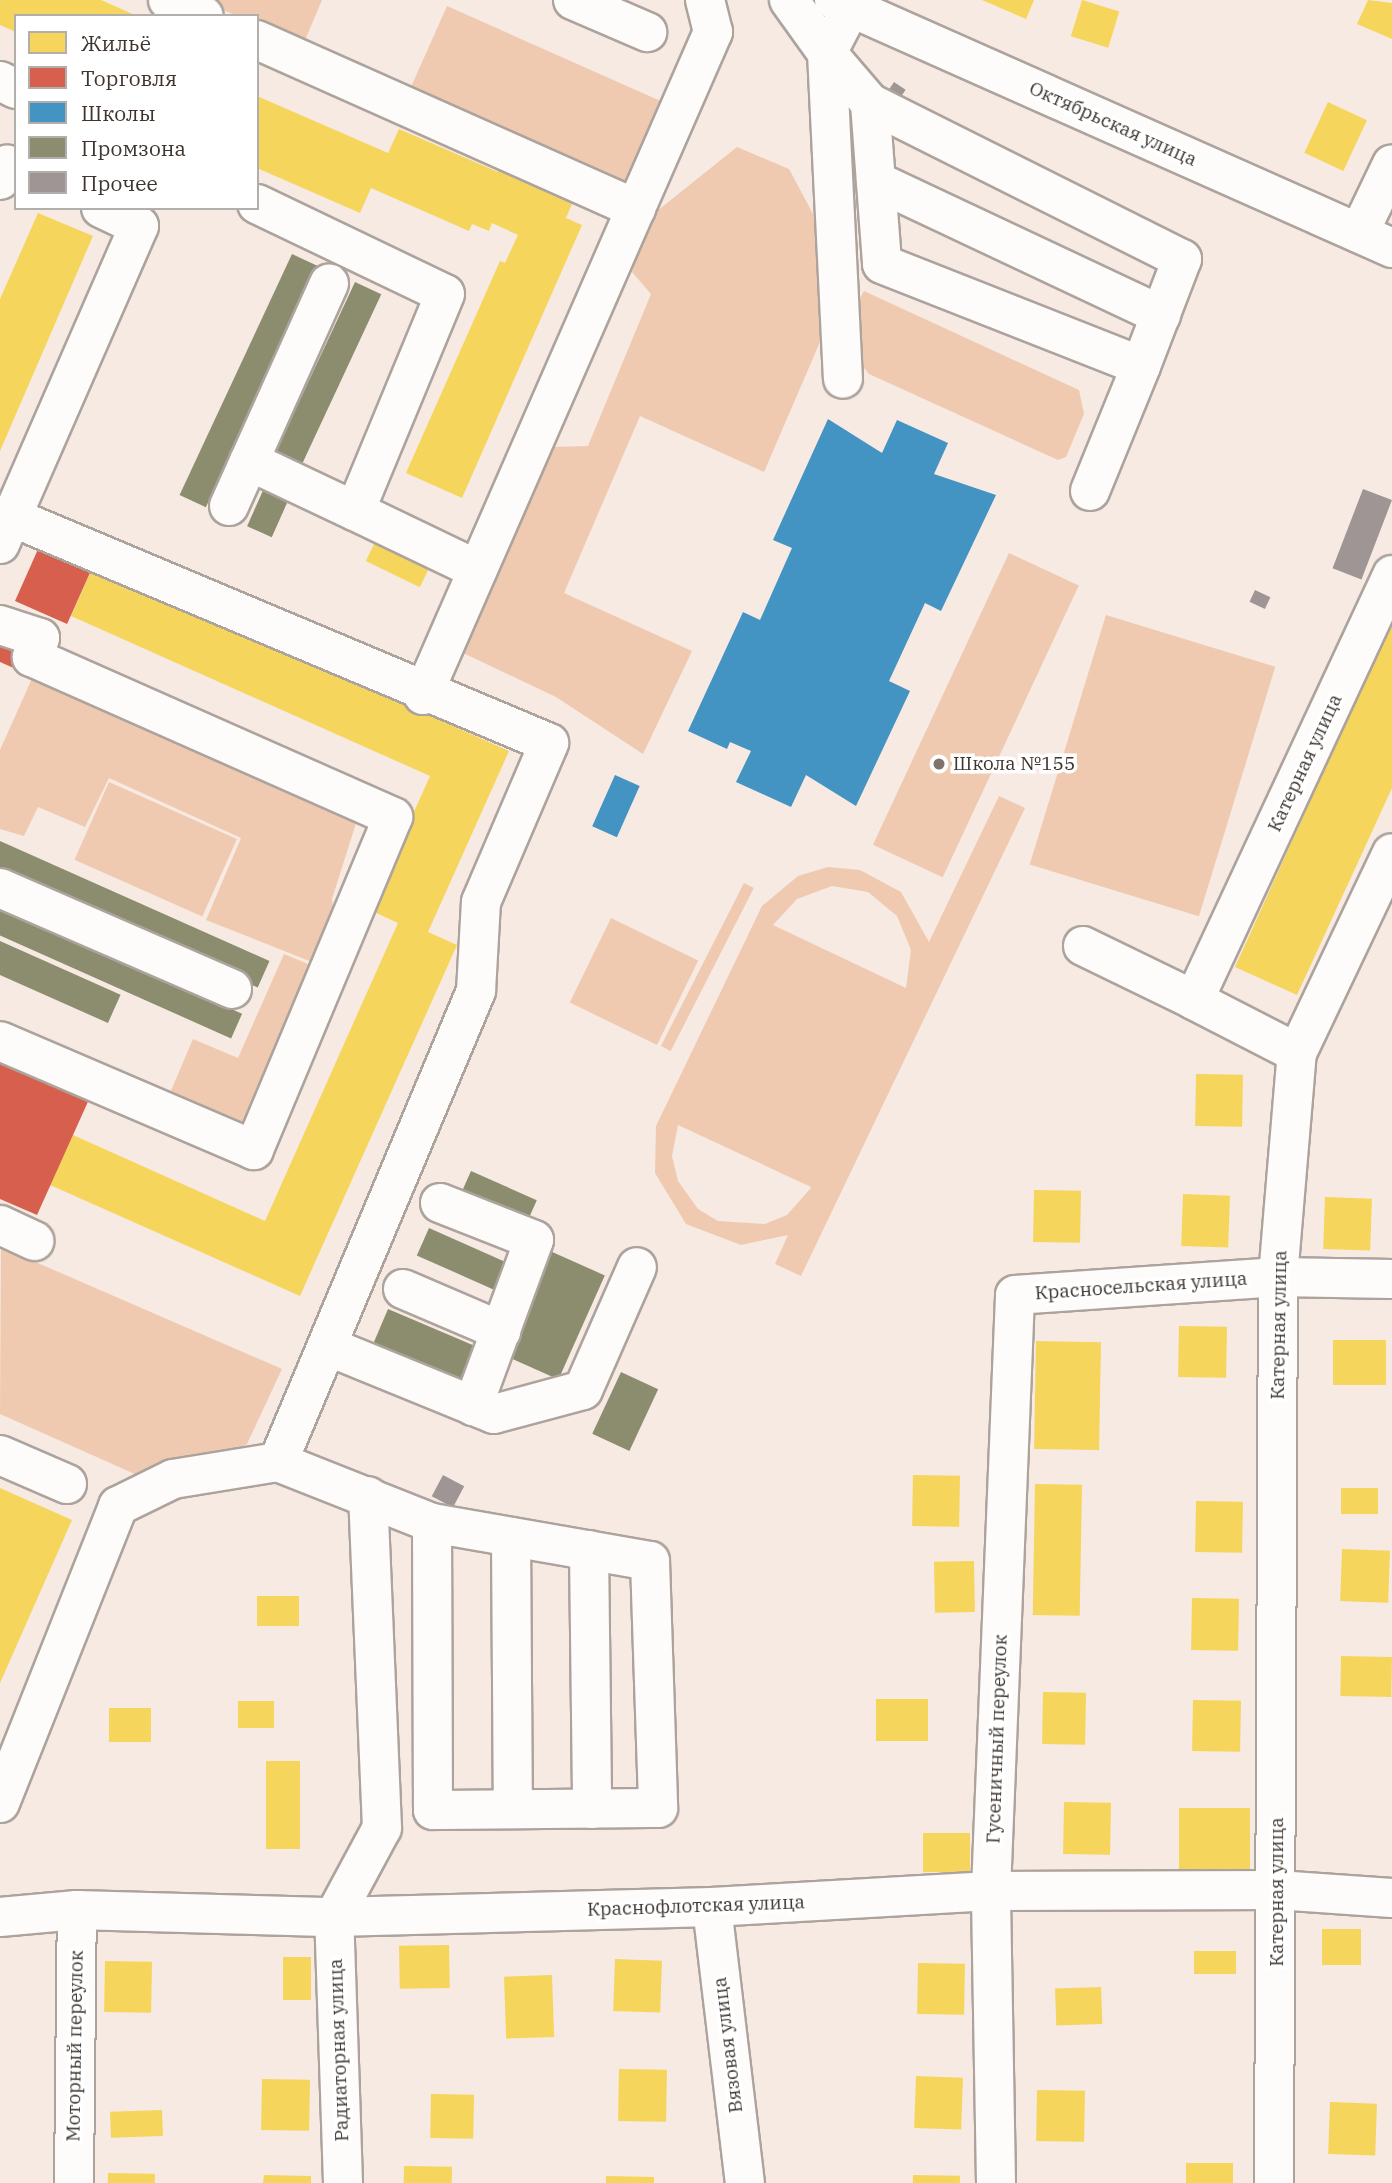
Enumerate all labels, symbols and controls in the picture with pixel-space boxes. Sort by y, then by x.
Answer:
legend [14,14,259,210]
text: Жильё [81,29,151,57]
text: Торговля [81,64,177,92]
street label: Октябрьская улица [1026,77,1200,171]
text: Школы [81,99,156,127]
text: Промзона [81,134,186,162]
text: Прочее [81,169,158,197]
street label: Катерная улица [1263,691,1347,835]
place label: Школа №155 [953,753,1075,775]
marker: Школа №155 [931,756,947,772]
street label: Катерная улица [1266,1250,1292,1400]
street label: Красносельская улица [1034,1267,1248,1305]
street label: Гусеничный переулок [982,1634,1012,1844]
street label: Катерная улица [1266,1817,1288,1967]
street label: Краснофлотская улица [587,1891,805,1921]
street label: Моторный переулок [62,1950,88,2142]
street label: Радиаторная улица [324,1958,354,2142]
street label: Вязовая улица [708,1976,748,2114]

